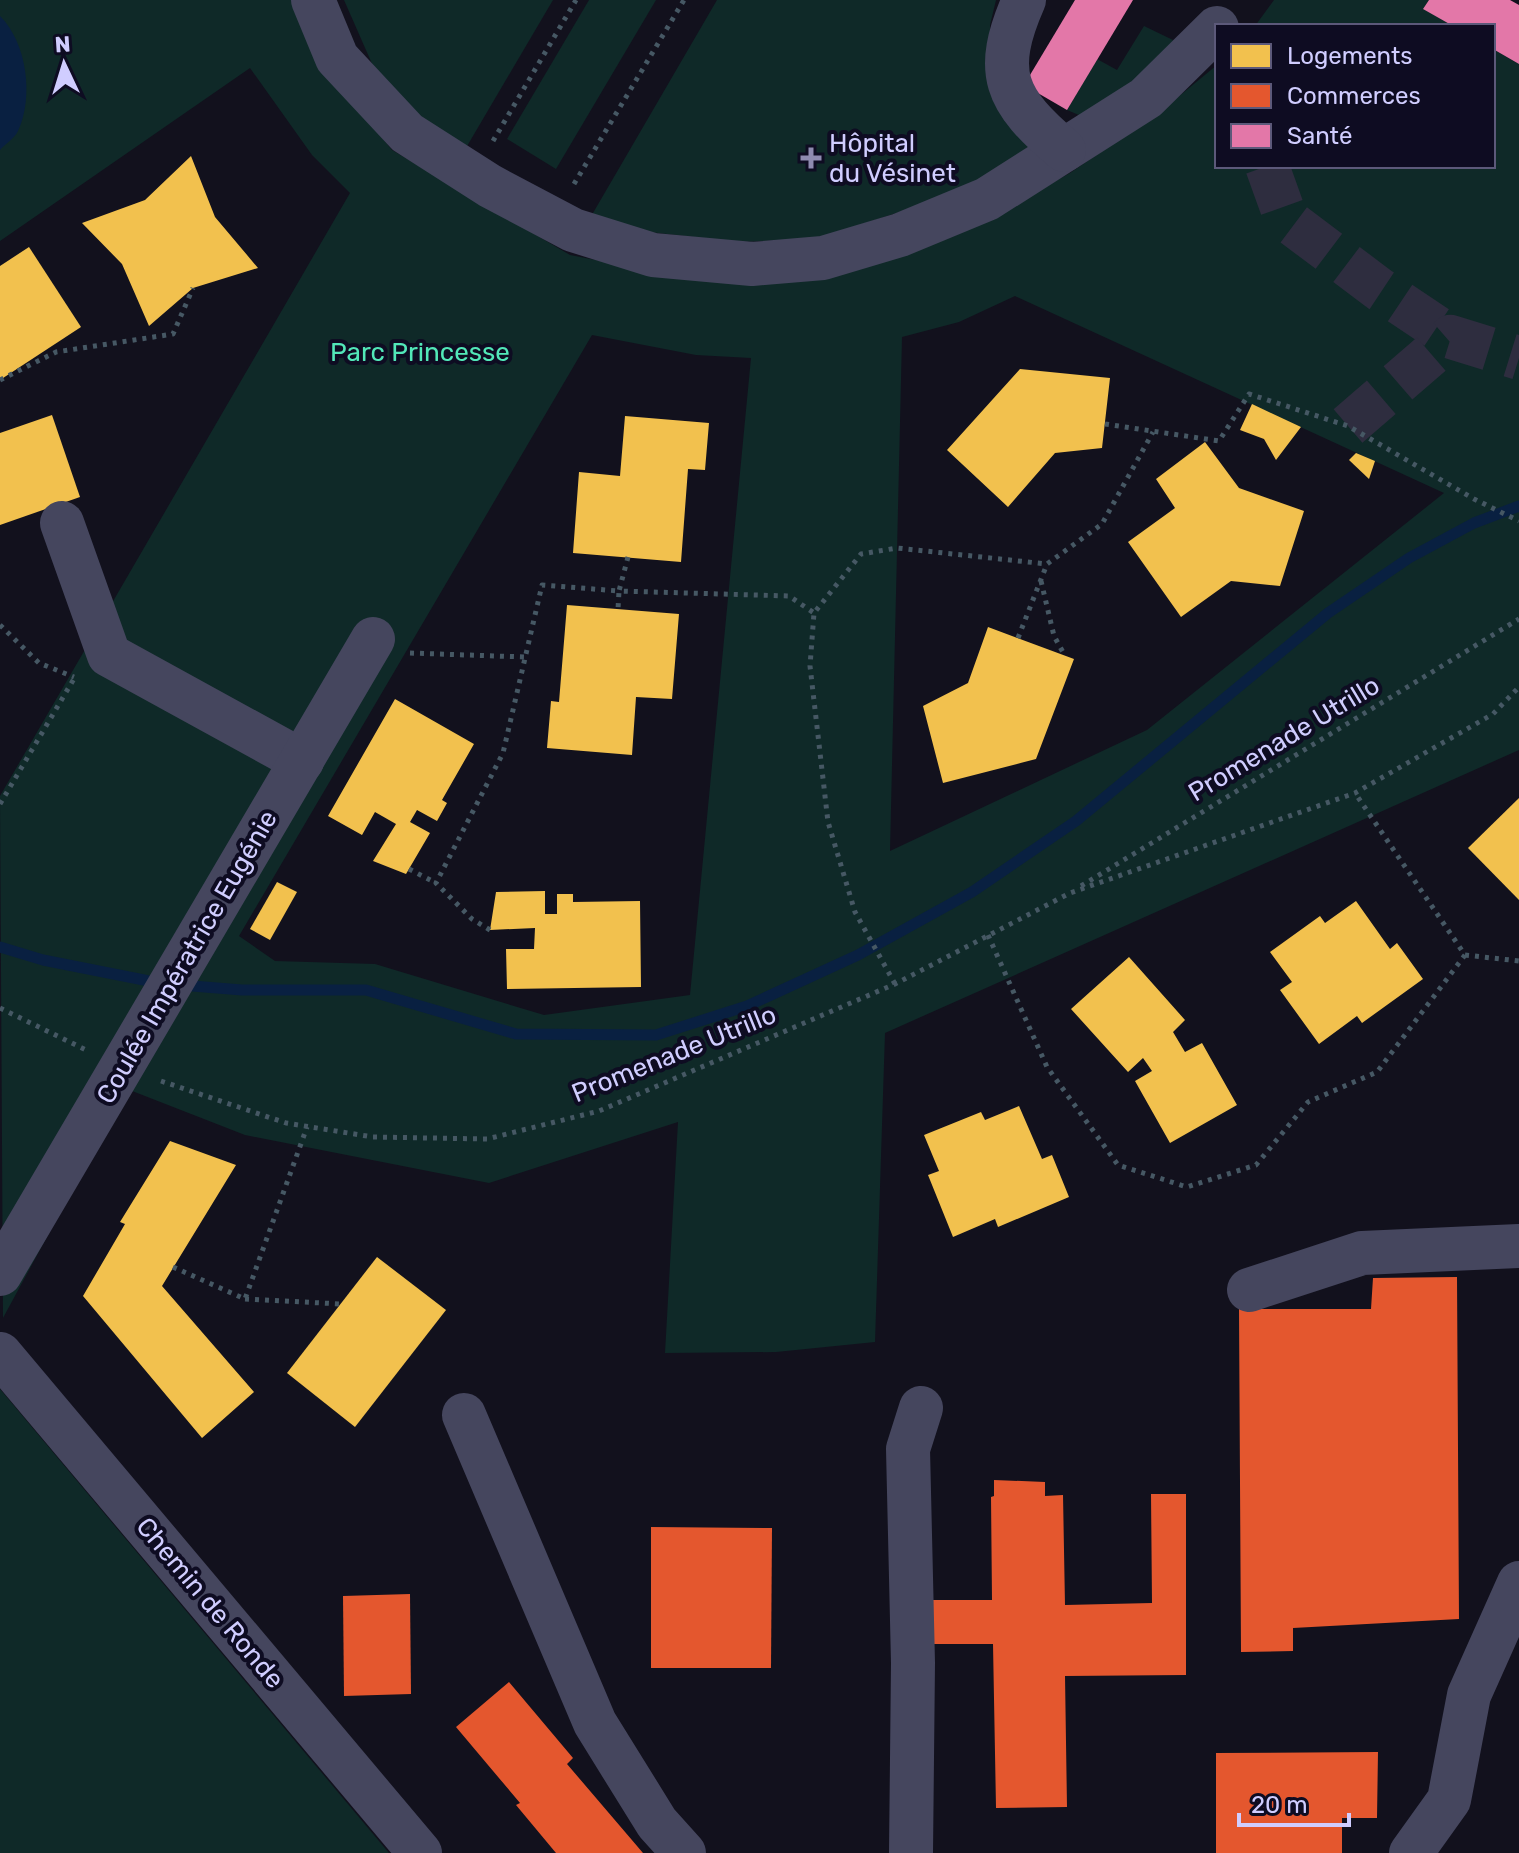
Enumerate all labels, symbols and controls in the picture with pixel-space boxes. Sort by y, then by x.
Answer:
north arrow [24,24,104,104]
legend [1215,24,1495,168]
text: N [54,31,71,59]
text: Logements [1287,42,1413,70]
text: Commerces [1287,82,1421,110]
text: Santé [1287,122,1352,150]
place label: Hôpital du Vésinet [829,128,956,189]
marker: Hôpital du Vésinet [800,147,822,169]
park label: Parc Princesse [330,337,510,368]
street label: Promenade Utrillo [1183,670,1385,808]
street label: Coulée Impératrice Eugénie [90,805,284,1109]
street label: Promenade Utrillo [567,999,781,1109]
street label: Chemin de Ronde [130,1511,290,1695]
scale bar [1239,1777,1349,1827]
text: 20 m [1251,1791,1308,1819]

